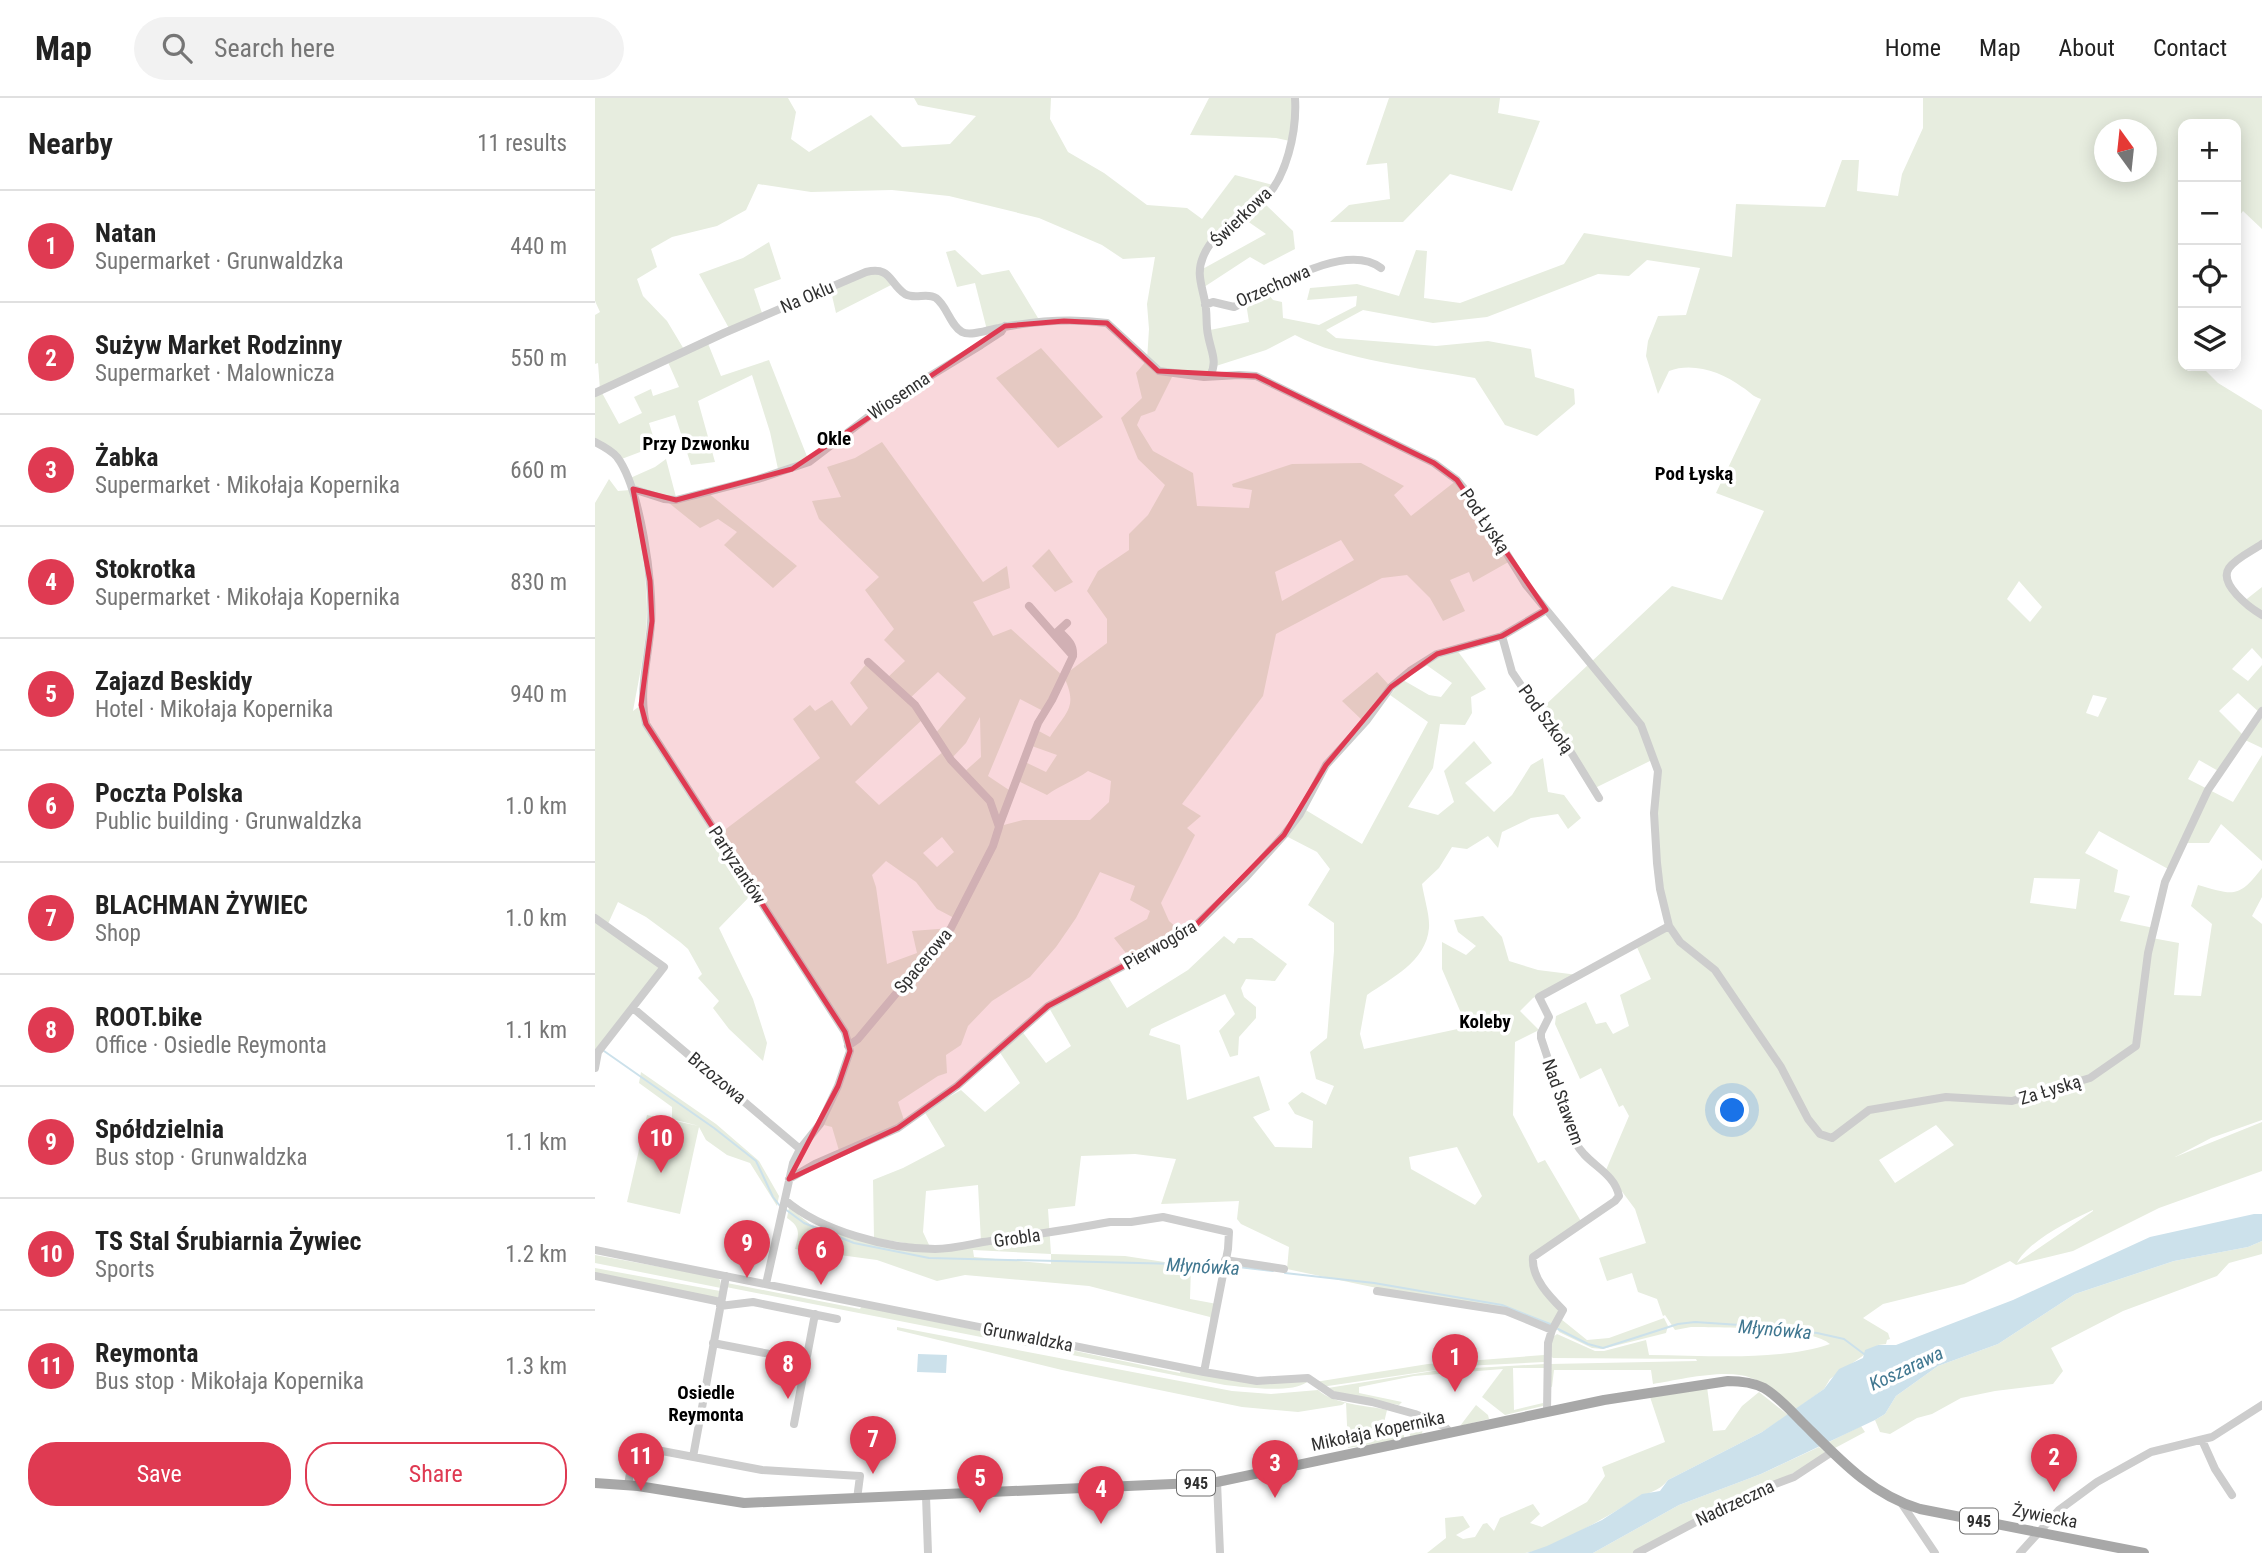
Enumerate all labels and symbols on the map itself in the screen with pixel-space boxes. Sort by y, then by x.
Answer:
north arrow [2094,119,2157,182]
street label: Świerkowa [1206,182,1275,251]
street label: Orzechowa [1232,260,1313,311]
street label: Na Oklu [777,276,837,317]
street label: Wiosenna [864,367,933,424]
district label: Okle [817,427,851,450]
district label: Przy Dzwonku [642,432,750,455]
district label: Pod Łyską [1655,462,1733,485]
street label: Pod Łyską [1456,485,1515,557]
street label: Pod Szkołą [1515,680,1578,757]
street label: Partyzantów [705,822,770,908]
street label: Pierwogóra [1120,915,1200,974]
street label: Spacerowa [889,924,956,997]
district label: Koleby [1459,1010,1511,1033]
street label: Brzozowa [684,1047,751,1108]
street label: Nad Stawem [1538,1056,1589,1148]
street label: Za Łyską [2017,1070,2083,1109]
your location [1715,1093,1749,1127]
pin: 10 [638,1115,684,1173]
pin: 9 [724,1220,770,1278]
street label: Grobla [992,1224,1041,1251]
pin: 6 [798,1227,844,1285]
water label: Młynówka [1166,1253,1240,1280]
water label: Młynówka [1737,1315,1813,1344]
street label: Grunwaldzka [981,1317,1075,1356]
pin: 1 [1432,1334,1478,1392]
pin: 8 [765,1341,811,1399]
water label: Koszarawa [1865,1341,1947,1396]
district label: Osiedle Reymonta [668,1381,744,1426]
street label: Mikołaja Kopernika [1309,1406,1446,1455]
pin: 7 [850,1416,896,1474]
pin: 11 [618,1433,664,1491]
pin: 2 [2031,1434,2077,1492]
pin: 3 [1252,1440,1298,1498]
pin: 5 [957,1455,1003,1513]
pin: 4 [1078,1466,1124,1524]
road number: 945 [1177,1470,1215,1496]
street label: Nadrzeczna [1692,1475,1777,1530]
street label: Żywiecka [2011,1499,2079,1532]
road number: 945 [1960,1508,1998,1534]

